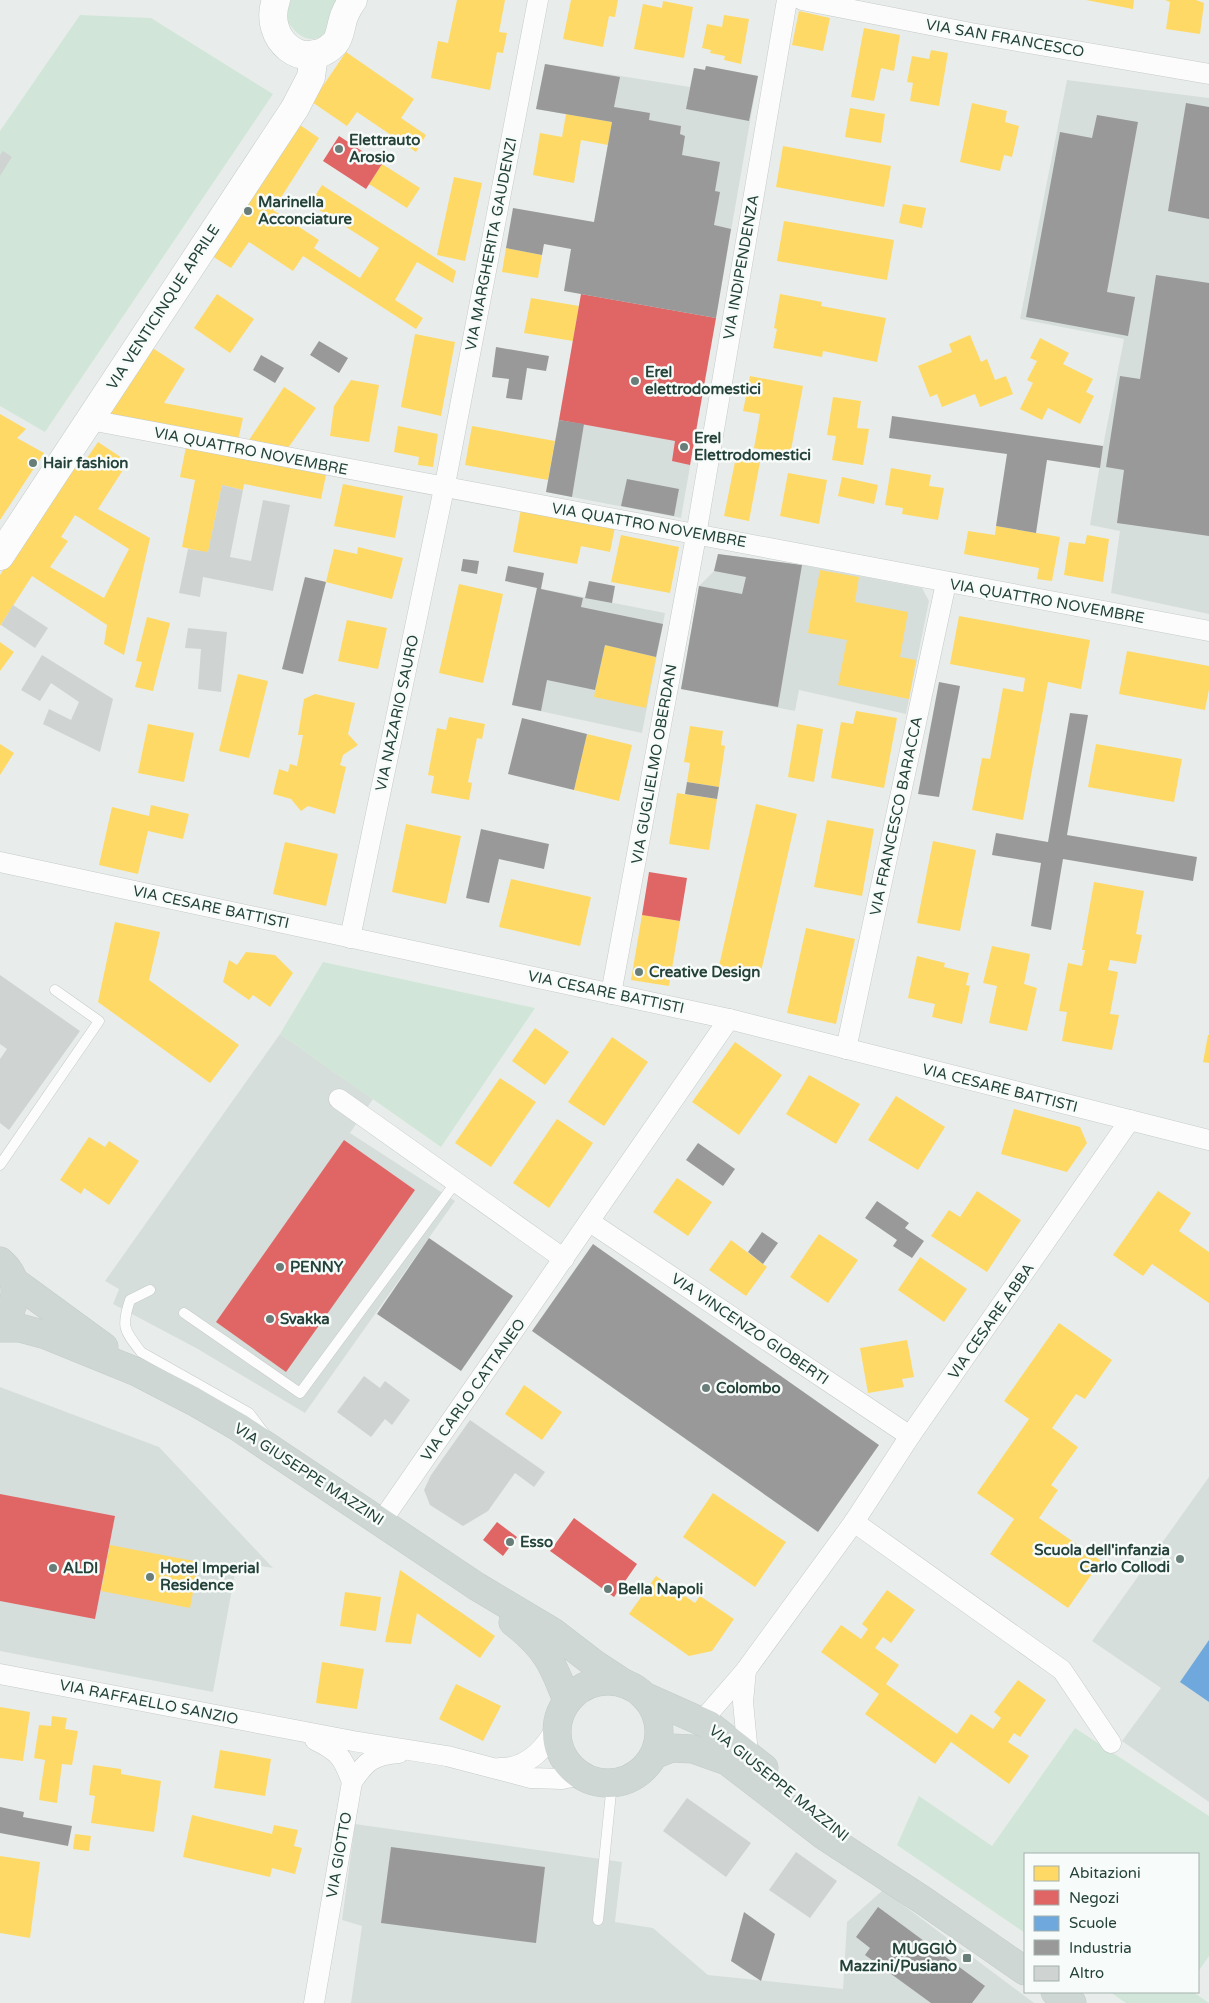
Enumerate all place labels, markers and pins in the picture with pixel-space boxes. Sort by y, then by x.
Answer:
place label: Elettrauto Arosio [349,131,420,166]
marker: Elettrauto Arosio [333,143,345,155]
place label: Marinella Acconciature [258,193,353,228]
marker: Marinella Acconciature [242,205,254,217]
place label: Erel elettrodomestici [645,363,761,398]
marker: Erel elettrodomestici [629,375,641,387]
place label: Erel Elettrodomestici [694,429,811,464]
marker: Erel Elettrodomestici [678,441,690,453]
place label: Hair fashion [43,454,128,472]
marker: Hair fashion [27,457,39,469]
place label: Creative Design [649,963,760,982]
marker: Creative Design [633,966,645,978]
place label: PENNY [290,1258,344,1276]
marker: PENNY [274,1261,286,1273]
place label: Svakka [280,1310,330,1328]
marker: Svakka [264,1313,276,1325]
place label: Colombo [716,1379,781,1397]
marker: Colombo [700,1382,712,1394]
place label: Esso [520,1533,553,1551]
marker: Esso [504,1536,516,1548]
place label: Scuola dell'infanzia Carlo Collodi [1034,1541,1170,1576]
marker: Scuola dell'infanzia Carlo Collodi [1174,1553,1186,1565]
place label: ALDI [63,1559,98,1577]
place label: Hotel Imperial Residence [160,1559,259,1594]
marker: ALDI [47,1562,59,1574]
marker: Hotel Imperial Residence [144,1571,156,1583]
place label: Bella Napoli [618,1580,703,1599]
marker: Bella Napoli [602,1583,614,1595]
place label: MUGGIÒ Mazzini/Pusiano [839,1939,957,1975]
marker: MUGGIÒ Mazzini/Pusiano [961,1952,973,1964]

